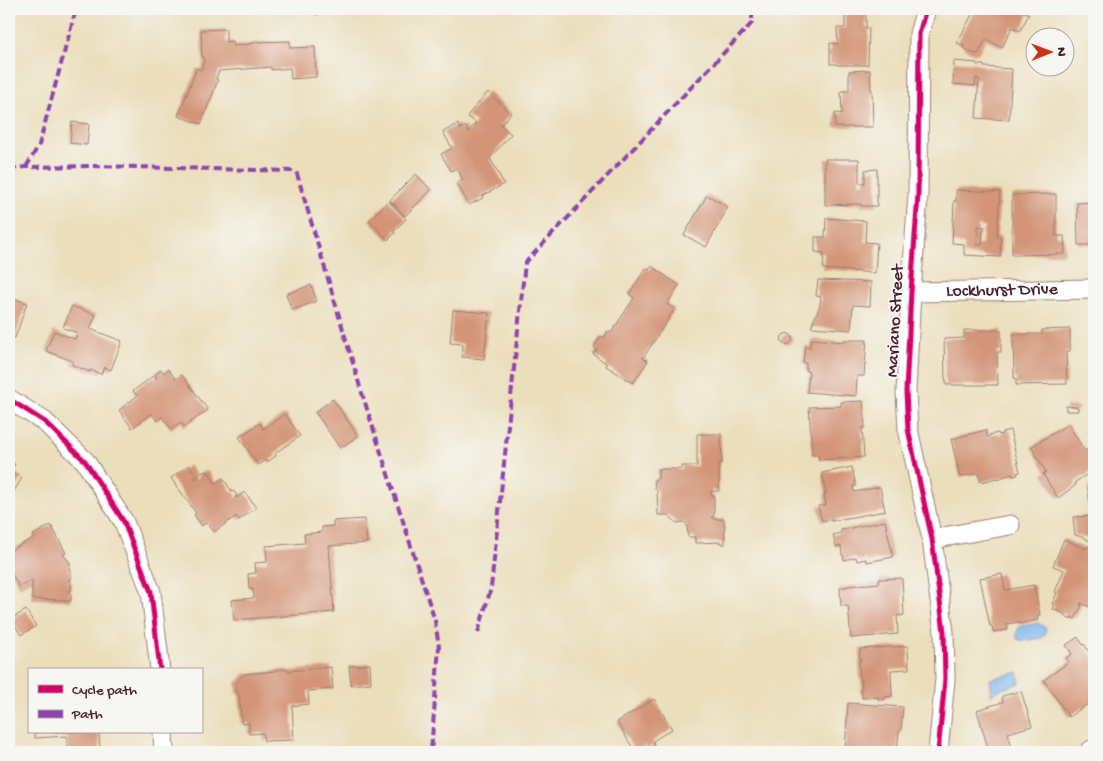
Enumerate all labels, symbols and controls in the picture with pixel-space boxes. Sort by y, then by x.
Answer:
north arrow [1026,28,1076,78]
text: N [1052,47,1069,57]
street label: Mariano Street [883,262,910,378]
street label: Lockhurst Drive [946,279,1059,302]
legend [28,668,202,734]
text: Cycle path [72,682,137,700]
text: Path [71,706,103,724]

